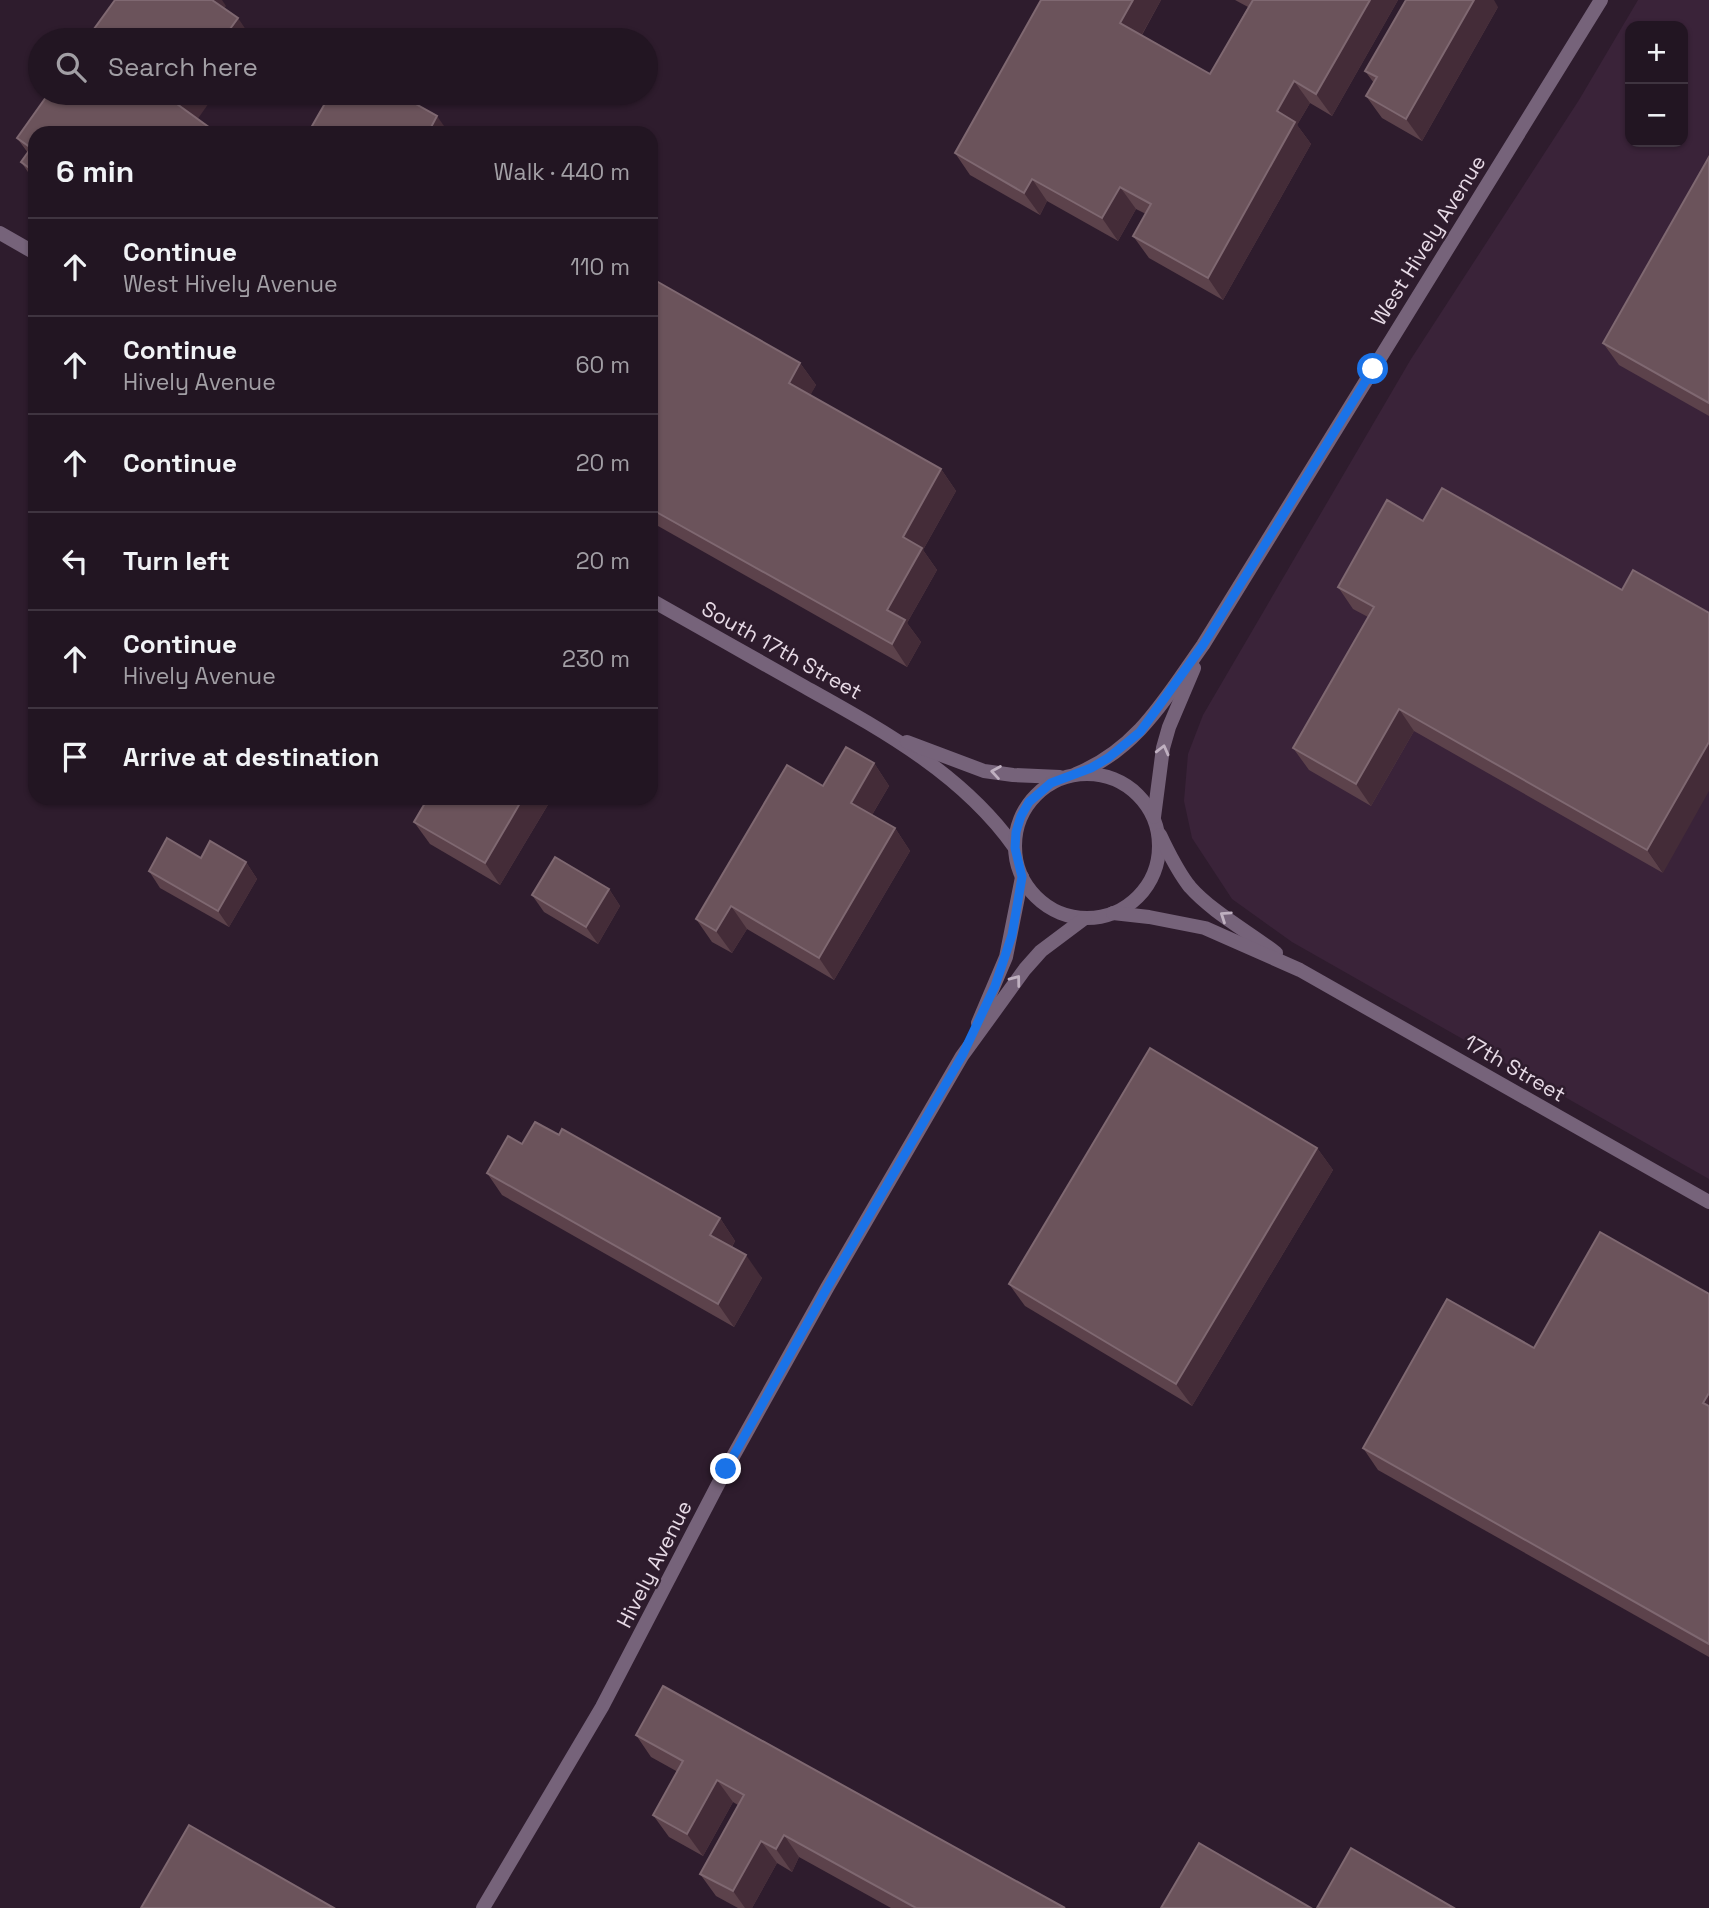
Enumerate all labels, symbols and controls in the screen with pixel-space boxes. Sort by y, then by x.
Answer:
map controls [1625,21,1688,147]
button: + [1625,21,1688,84]
search box [28,28,658,105]
icon: search [52,48,90,86]
text: Search here [108,50,258,84]
button: − [1625,84,1688,147]
street label: West Hively Avenue [1365,150,1491,330]
text: 6 min [56,152,134,191]
text: Walk · 440 m [494,157,630,187]
text: Continue [123,235,237,269]
icon: ahead [56,248,94,286]
text: 110 m [570,252,630,282]
text: West Hively Avenue [123,269,338,299]
text: Continue [123,333,237,367]
icon: ahead [56,346,94,384]
text: 60 m [575,350,630,380]
route start [1357,353,1388,384]
text: Hively Avenue [123,367,276,397]
icon: ahead [56,444,94,482]
text: Continue [123,446,237,480]
text: 20 m [576,448,630,478]
icon: left [56,542,94,580]
text: Turn left [123,544,230,578]
text: 20 m [576,546,630,576]
street label: South 17th Street [697,595,867,705]
text: Continue [123,627,237,661]
icon: ahead [56,640,94,678]
text: 230 m [562,644,630,674]
text: Hively Avenue [123,661,276,691]
icon: arrive [56,738,94,776]
text: Arrive at destination [123,740,380,774]
one-way arrow [1154,744,1169,756]
one-way arrow [990,765,1002,780]
one-way arrow [1220,911,1233,924]
one-way arrow [1008,976,1021,988]
street label: 17th Street [1459,1028,1571,1108]
route end [710,1453,741,1484]
street label: Hively Avenue [610,1496,698,1632]

